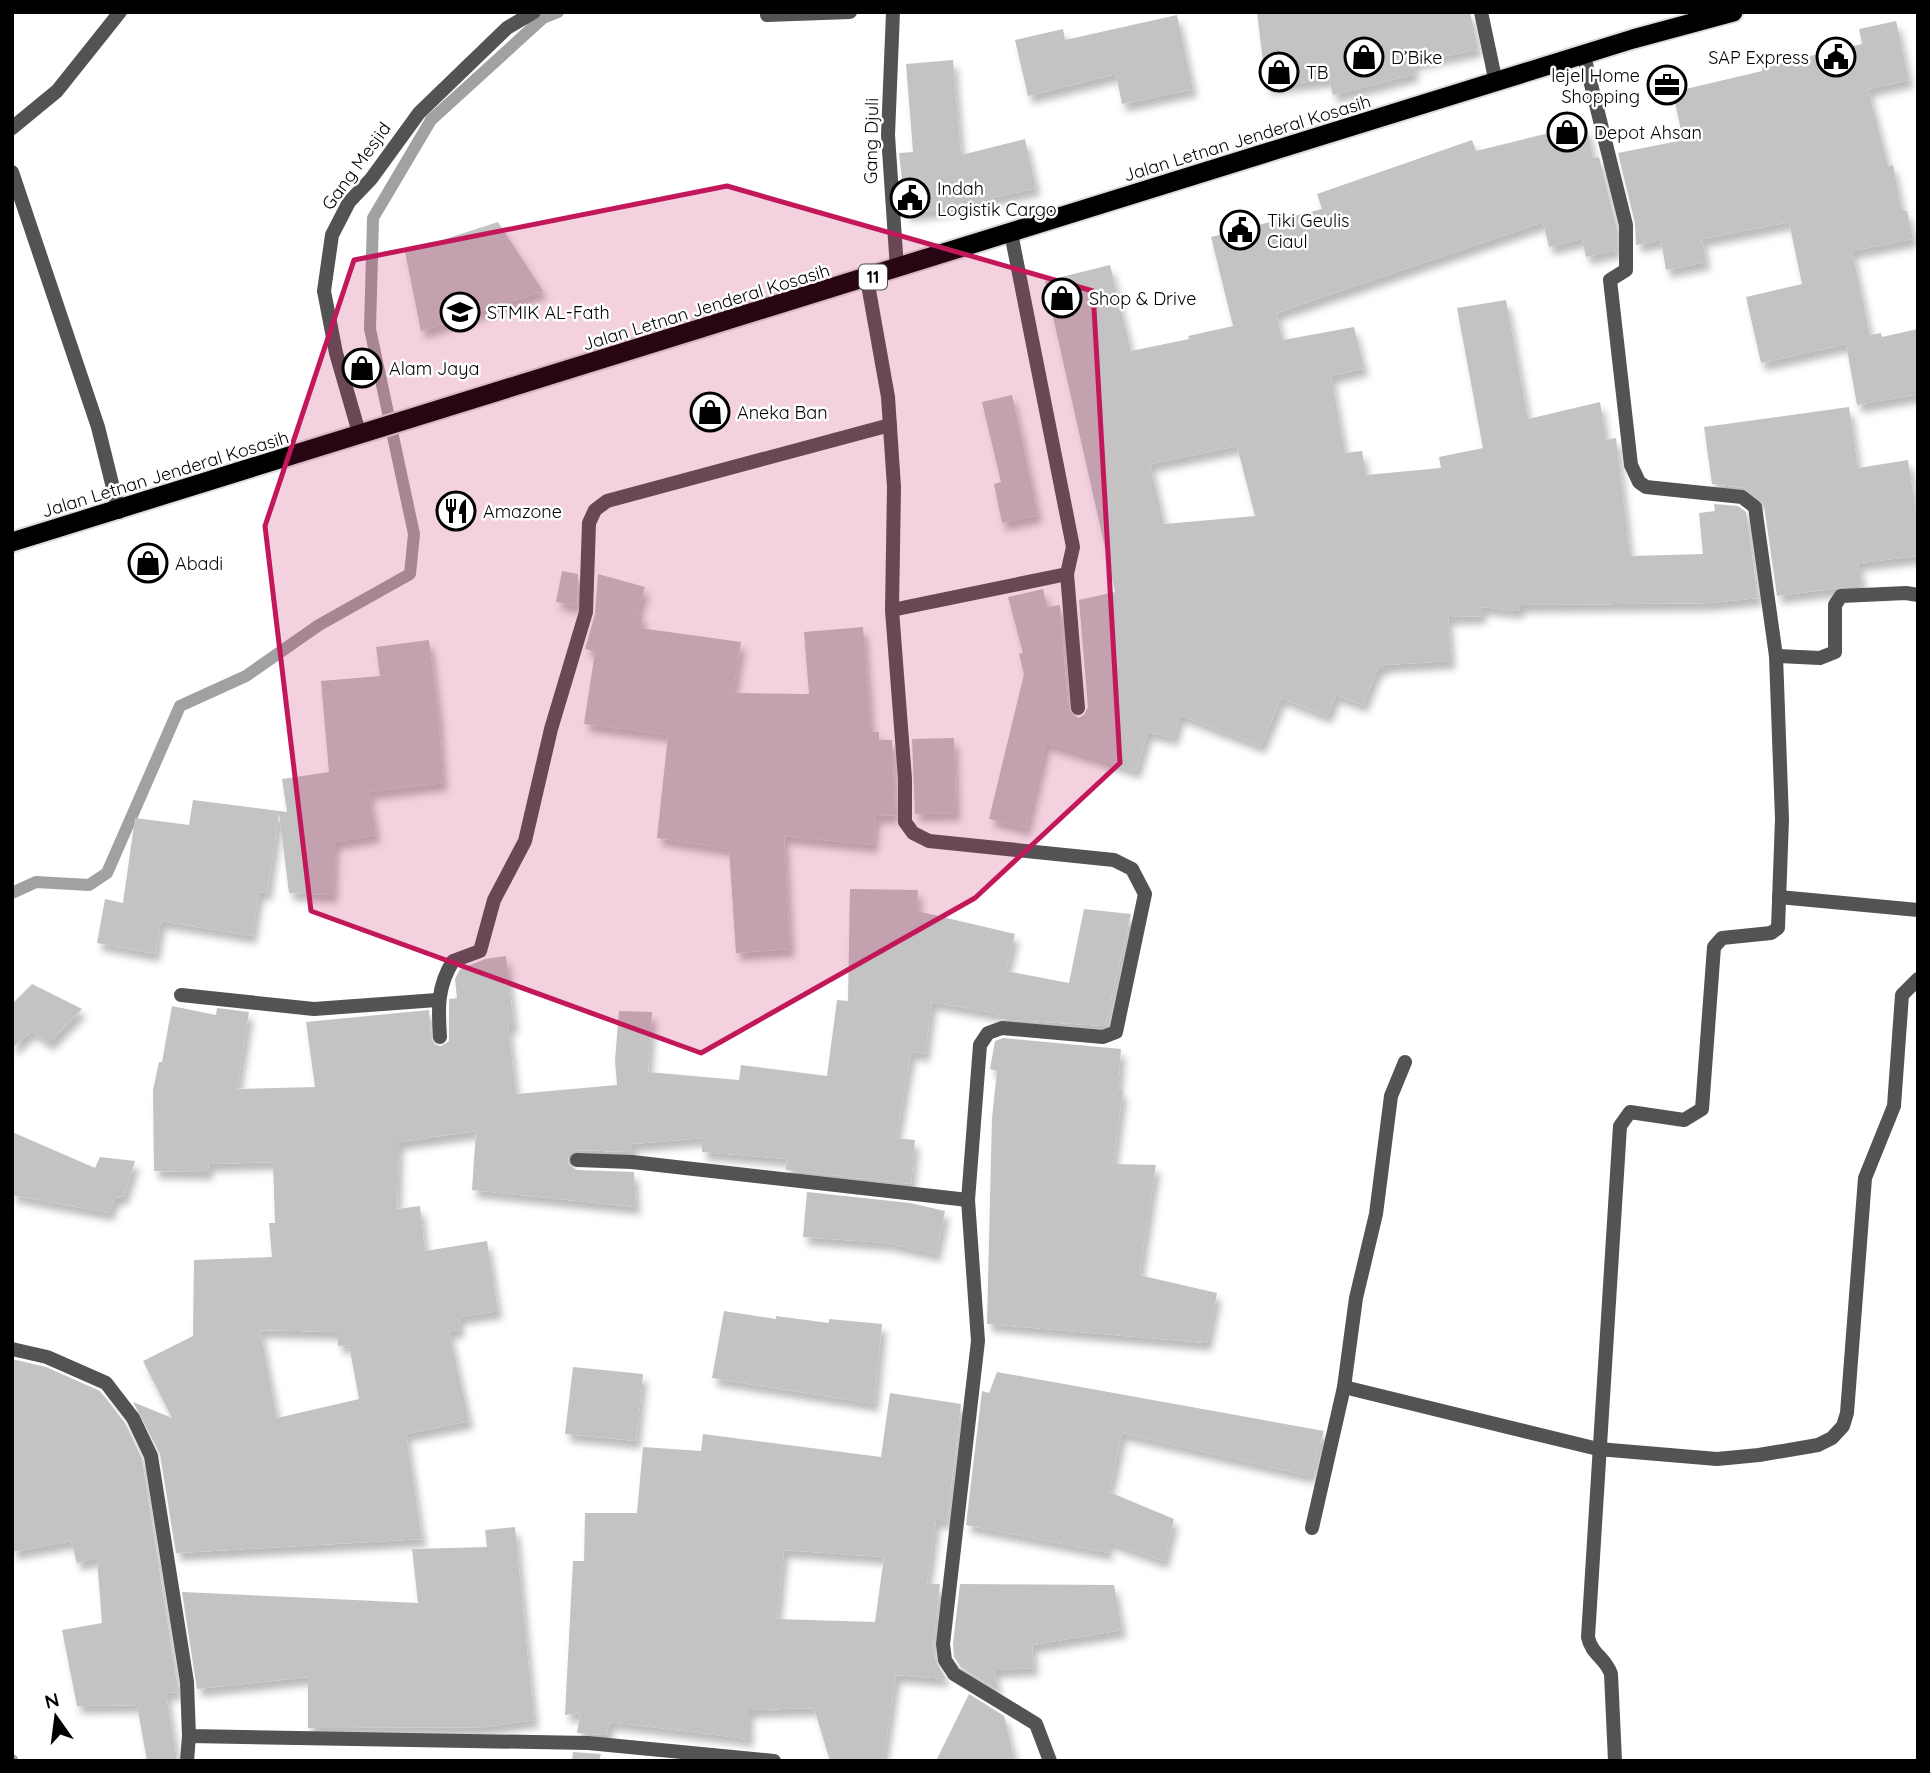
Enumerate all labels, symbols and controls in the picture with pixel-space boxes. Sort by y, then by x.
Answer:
shop icon: D’Bike [1343,36,1385,78]
public building icon: SAP Express [1815,36,1857,78]
place label: D’Bike [1391,46,1442,69]
place label: SAP Express [1708,46,1809,69]
shop icon: TB [1258,51,1300,93]
place label: TB [1306,61,1329,84]
place label: lejel Home Shopping [1551,64,1640,108]
office icon: lejel Home Shopping [1646,64,1688,106]
street label: Jalan Letnan Jenderal Kosasih [1121,89,1373,187]
street label: Gang Djuli [859,98,883,184]
shop icon: Depot Ahsan [1546,111,1588,153]
street label: Gang Mesjid [316,117,396,215]
place label: Depot Ahsan [1594,121,1702,144]
public building icon: Indah Logistik Cargo [889,177,931,219]
place label: Indah Logistik Cargo [937,177,1057,221]
public building icon: Tiki Geulis Ciaul [1219,209,1261,251]
place label: Tiki Geulis Ciaul [1267,209,1349,253]
street label: Jalan Letnan Jenderal Kosasih [580,258,832,356]
road number: 11 [859,264,887,290]
shop icon: Shop & Drive [1041,277,1083,319]
place label: Shop & Drive [1089,287,1197,310]
school or university icon: STMIK AL-Fath [439,291,481,333]
place label: STMIK AL-Fath [487,301,610,324]
shop icon: Alam Jaya [341,347,383,389]
place label: Alam Jaya [389,357,479,380]
shop icon: Aneka Ban [689,391,731,433]
place label: Aneka Ban [737,401,828,424]
street label: Jalan Letnan Jenderal Kosasih [39,425,291,523]
restaurant icon: Amazone [435,490,477,532]
place label: Amazone [483,500,562,523]
shop icon: Abadi [127,542,169,584]
place label: Abadi [175,552,223,575]
north arrow [21,1682,91,1752]
text: N [42,1687,62,1714]

